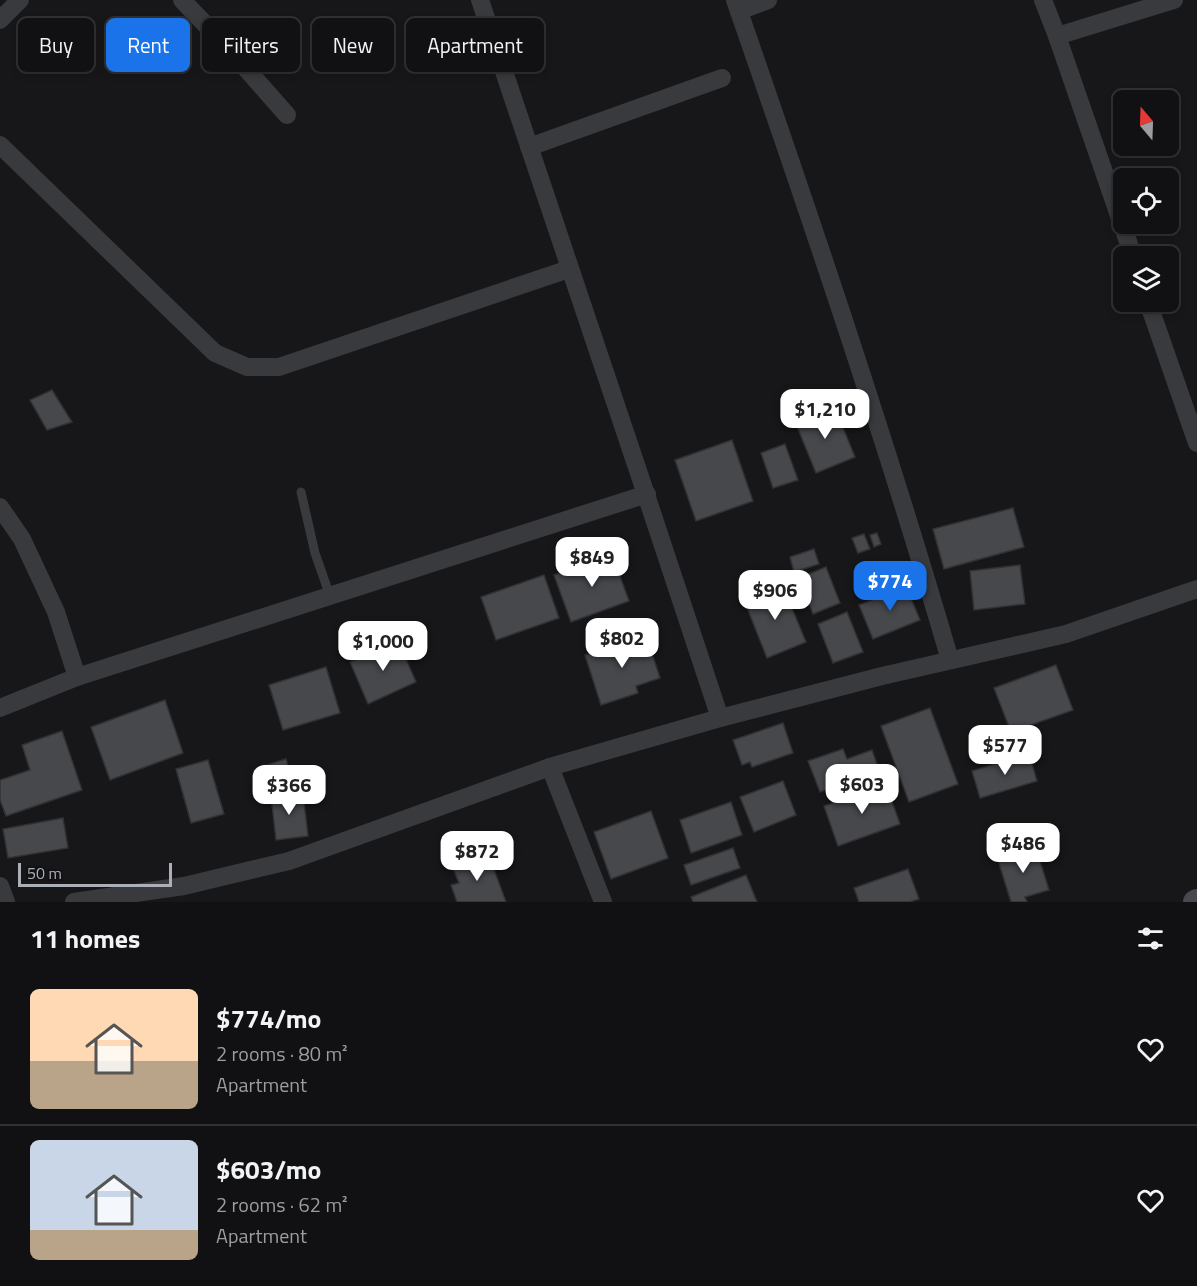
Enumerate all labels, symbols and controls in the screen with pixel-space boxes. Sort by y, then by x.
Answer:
chip: Buy [18,18,94,72]
chip: Rent [106,18,190,72]
chip: Filters [202,18,300,72]
chip: New [312,18,394,72]
chip: Apartment [406,18,544,72]
north arrow [1113,90,1179,156]
map controls [1113,90,1179,312]
button: locate [1113,168,1179,234]
button: layers [1113,246,1179,312]
pin: $1,210 [776,389,874,440]
text: $1,210 [794,393,856,424]
pin: $849 [556,537,628,588]
text: $849 [570,541,614,572]
pin: $774 [854,561,926,612]
text: $774 [868,565,912,596]
pin: $906 [739,570,811,621]
text: $906 [753,574,797,605]
pin: $802 [586,618,658,669]
pin: $1,000 [334,621,432,672]
text: $802 [600,622,644,653]
text: $1,000 [352,625,414,656]
pin: $577 [969,725,1041,776]
text: $577 [983,729,1027,760]
pin: $603 [826,764,898,815]
pin: $366 [253,765,325,816]
text: $603 [840,768,884,799]
text: $366 [267,769,311,800]
pin: $486 [987,823,1059,874]
text: $486 [1001,827,1045,858]
pin: $872 [441,831,513,882]
text: $872 [455,835,499,866]
scale bar [18,860,172,888]
text: 50 m [27,861,62,885]
text: 11 homes [30,919,140,958]
icon: filters [1134,922,1167,955]
text: $774/mo [216,999,321,1038]
icon: home [78,1013,150,1085]
icon: heart [1134,1033,1167,1066]
text: 2 rooms · 80 m² [216,1038,348,1069]
text: Apartment [216,1069,307,1100]
text: $603/mo [216,1150,321,1189]
icon: home [78,1164,150,1236]
icon: heart [1134,1184,1167,1217]
text: 2 rooms · 62 m² [216,1189,348,1220]
text: Apartment [216,1220,307,1251]

